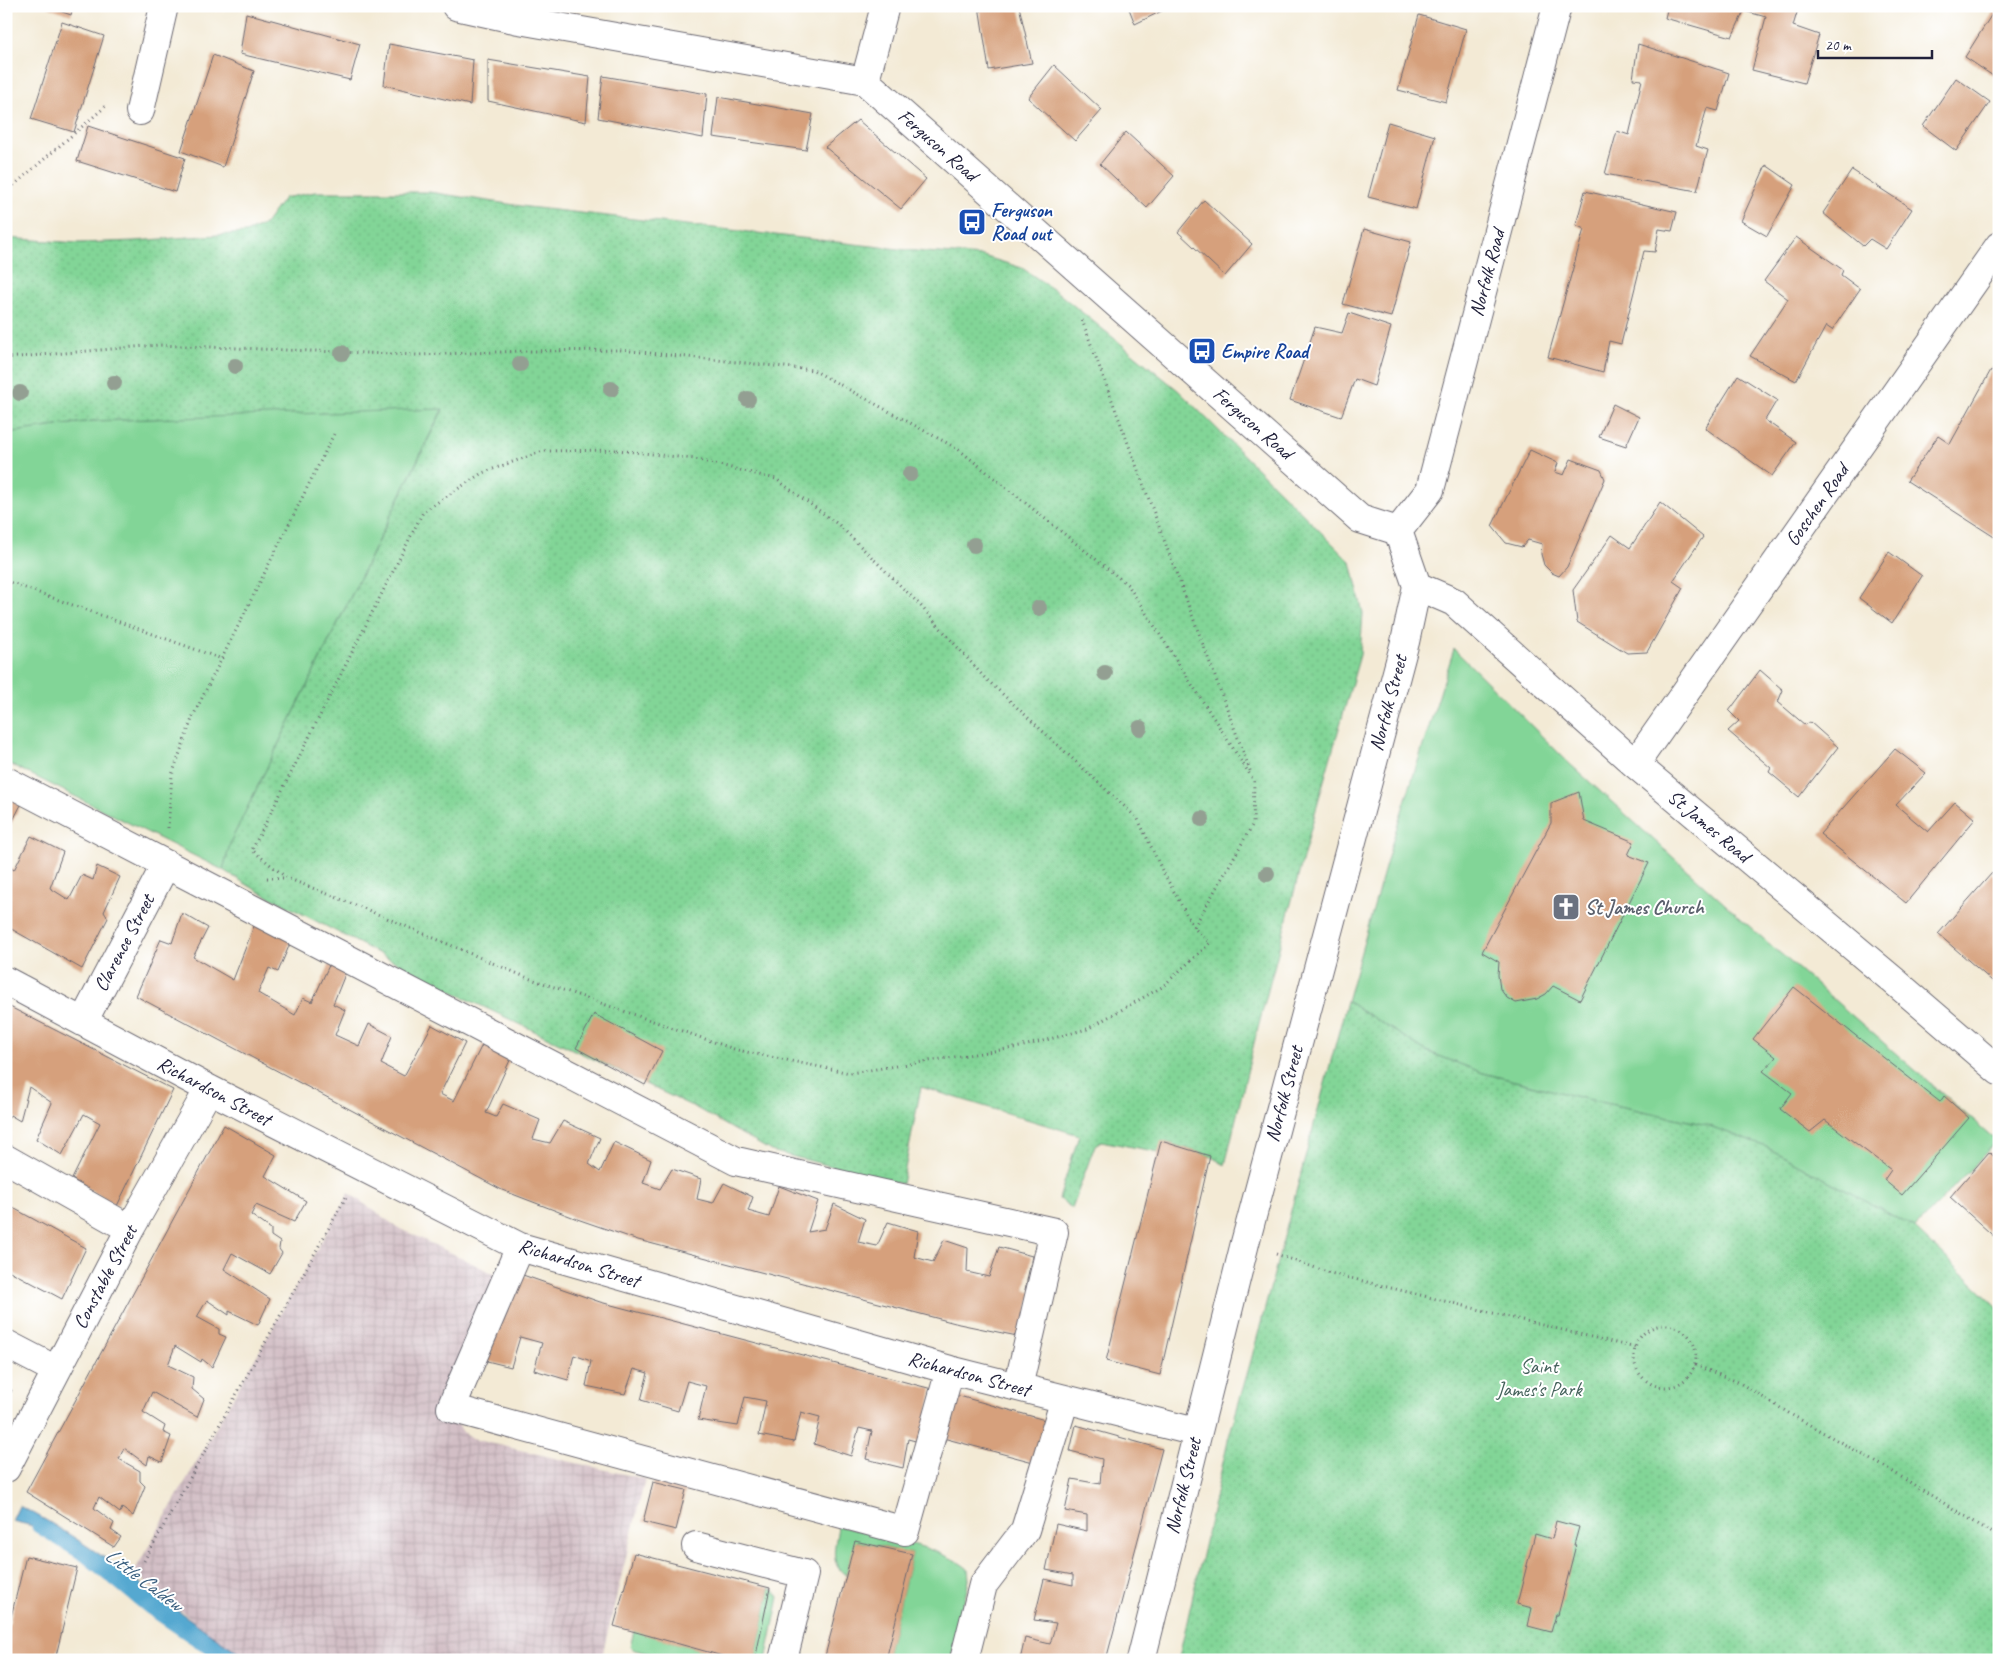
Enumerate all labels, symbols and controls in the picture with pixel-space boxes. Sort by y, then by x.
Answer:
scale bar [1818,28,1931,60]
text: 20 m [1825,36,1852,55]
street label: Ferguson Road [893,103,986,189]
place label: Ferguson Road out [991,198,1054,246]
bus stop icon: Ferguson Road out [957,207,987,237]
street label: Norfolk Road [1463,224,1511,319]
bus stop icon: Empire Road [1187,336,1217,366]
place label: Empire Road [1221,339,1312,364]
street label: Ferguson Road [1208,381,1301,467]
street label: Goschen Road [1780,457,1856,551]
street label: Norfolk Street [1363,650,1413,753]
street label: St James Road [1663,784,1758,870]
street label: Clarence Street [88,888,161,996]
church icon: St James Church [1551,892,1581,922]
place label: St James Church [1585,895,1705,920]
street label: Norfolk Street [1259,1041,1309,1144]
street label: Richardson Street [153,1051,278,1133]
street label: Constable Street [67,1219,144,1333]
street label: Richardson Street [516,1233,646,1294]
street label: Richardson Street [905,1346,1036,1403]
park label: Saint James's Park [1496,1354,1583,1402]
street label: Norfolk Street [1159,1433,1208,1536]
water label: Little Caldew [100,1541,190,1618]

